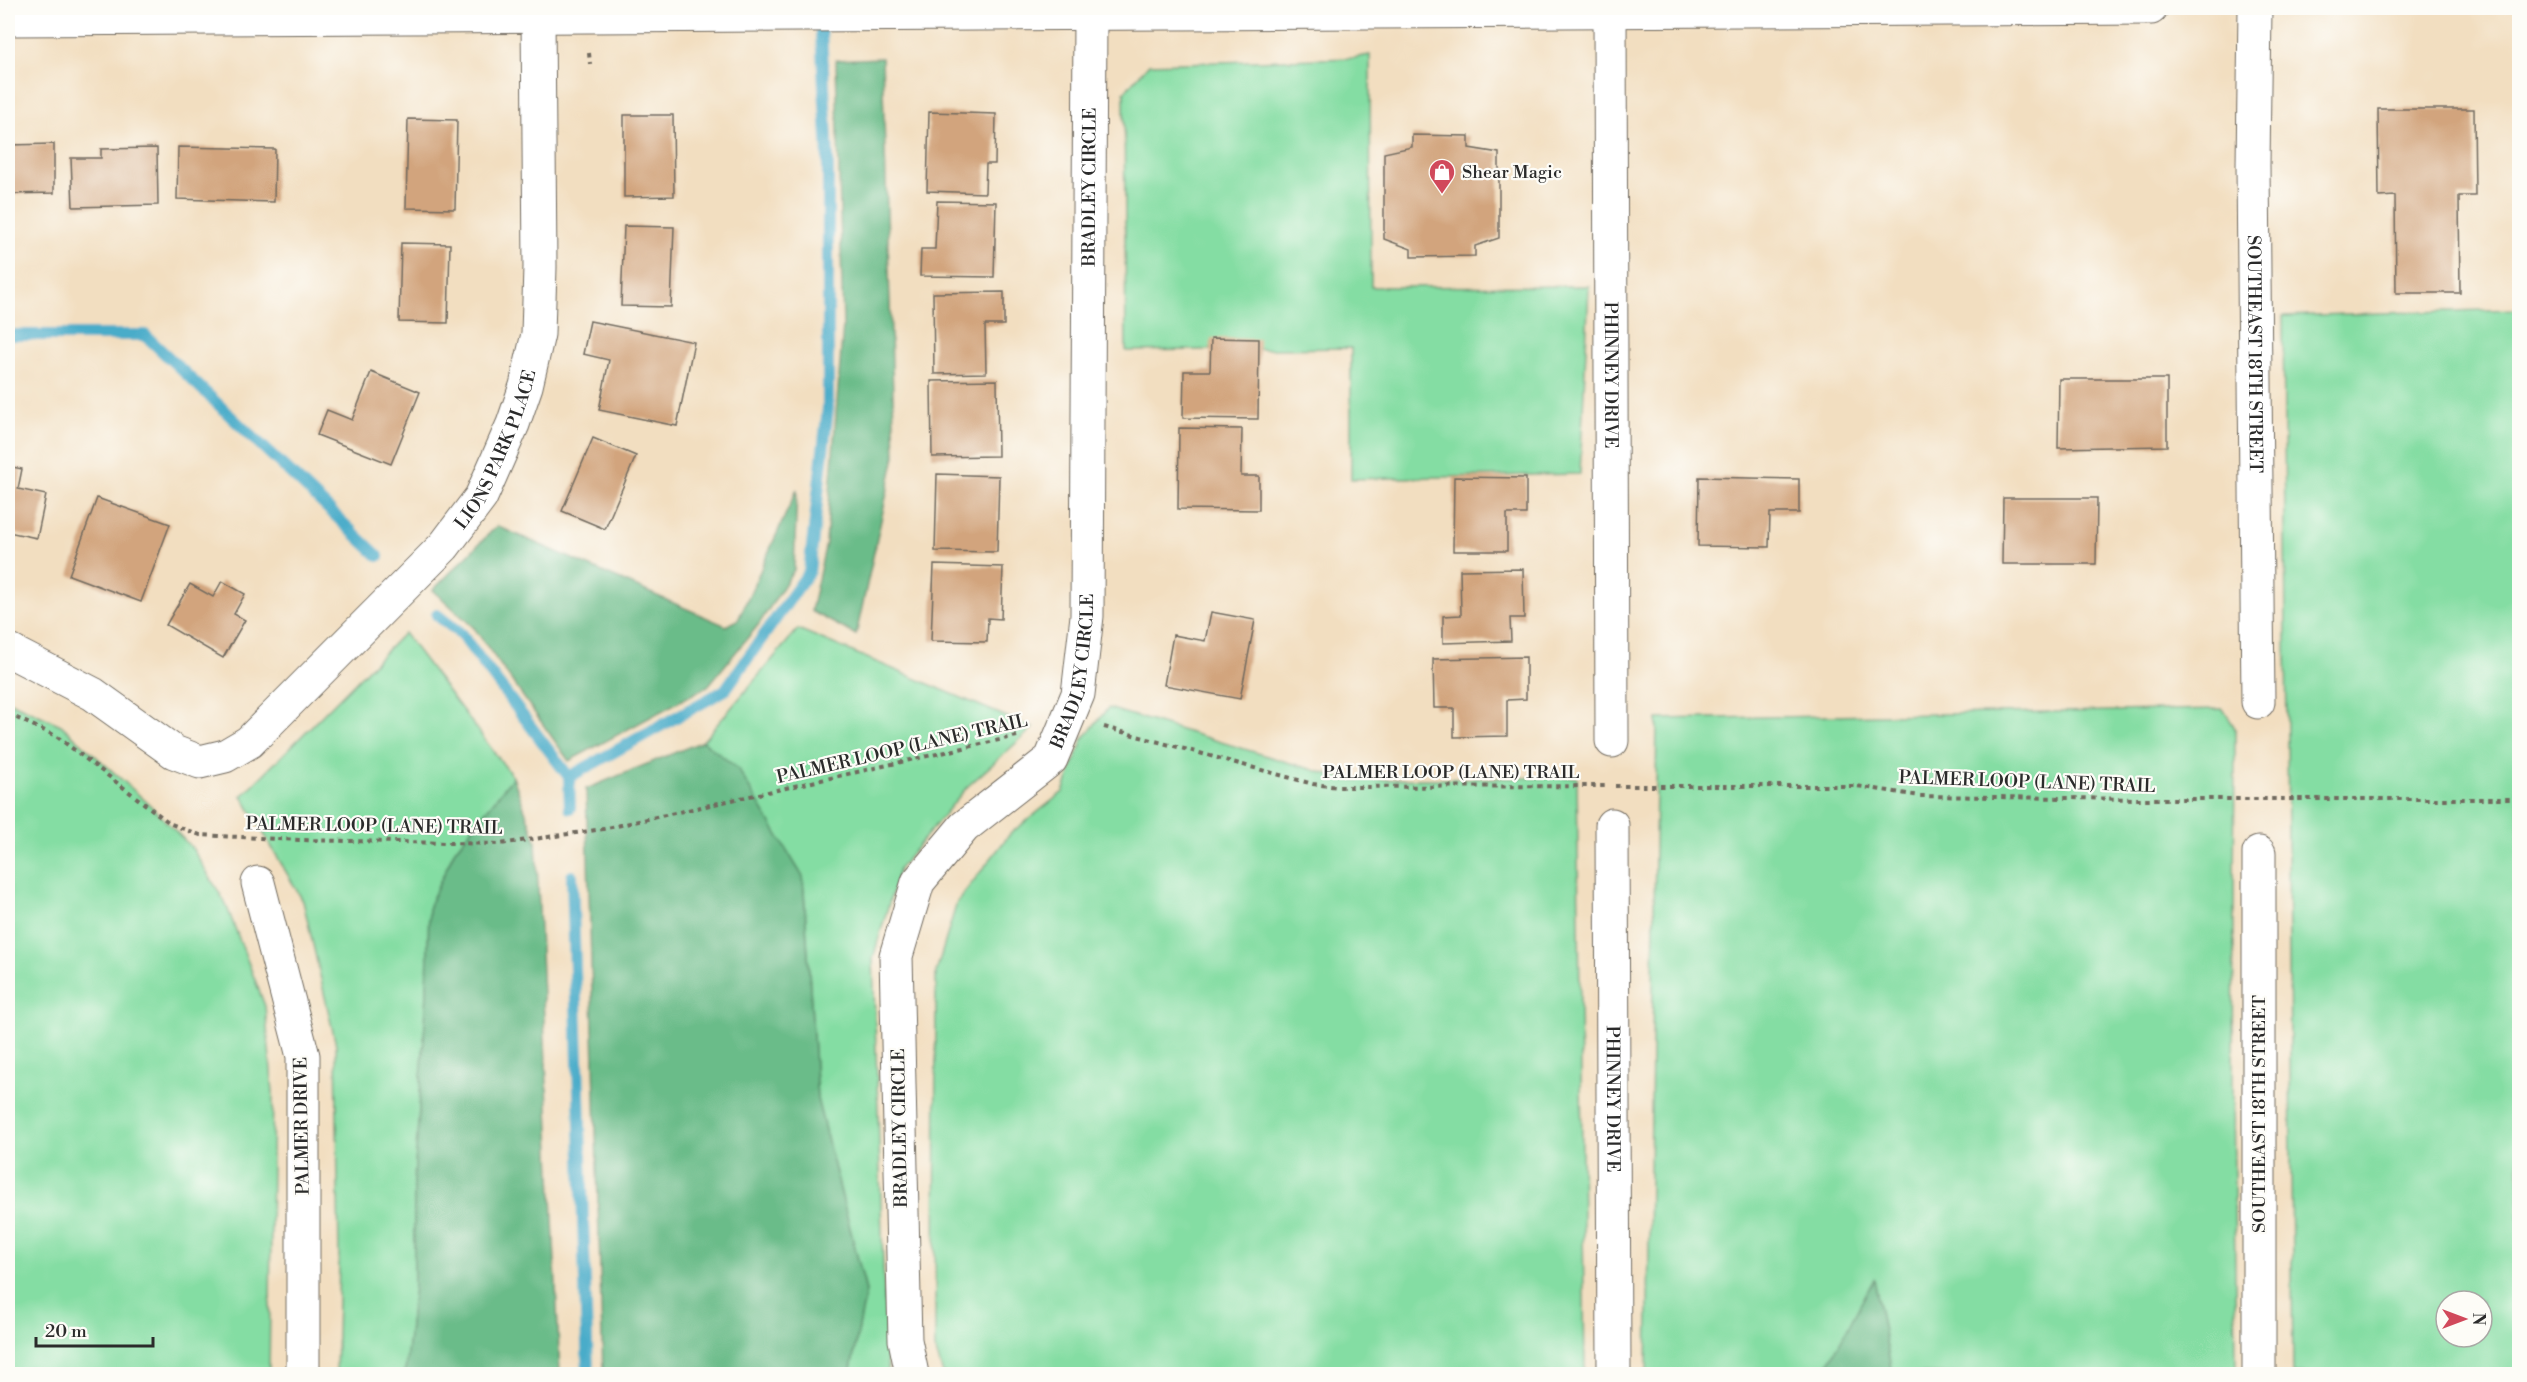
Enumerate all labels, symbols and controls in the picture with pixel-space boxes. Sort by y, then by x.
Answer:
street label: BRADLEY CIRCLE [1077,107,1101,268]
shop icon: Shear Magic [1427,157,1457,195]
place label: Shear Magic [1462,161,1562,184]
street label: SOUTHEAST 18TH STREET [2242,235,2267,473]
street label: PHINNEY DRIVE [1599,301,1623,449]
street label: LIONS PARK PLACE [449,368,541,534]
street label: BRADLEY CIRCLE [1045,593,1099,753]
street label: PALMER LOOP (LANE) TRAIL [774,709,1030,789]
street label: PALMER LOOP (LANE) TRAIL [1323,761,1580,784]
street label: PALMER LOOP (LANE) TRAIL [1898,766,2156,798]
street label: PALMER LOOP (LANE) TRAIL [245,812,503,840]
street label: SOUTHEAST 18TH STREET [2248,995,2271,1233]
street label: PHINNEY DRIVE [1601,1025,1625,1173]
street label: BRADLEY CIRCLE [887,1048,913,1209]
street label: PALMER DRIVE [289,1057,315,1195]
north arrow [2434,1289,2494,1349]
scale bar [36,1310,153,1348]
text: N [2468,1313,2488,1326]
text: 20 m [45,1320,87,1343]

